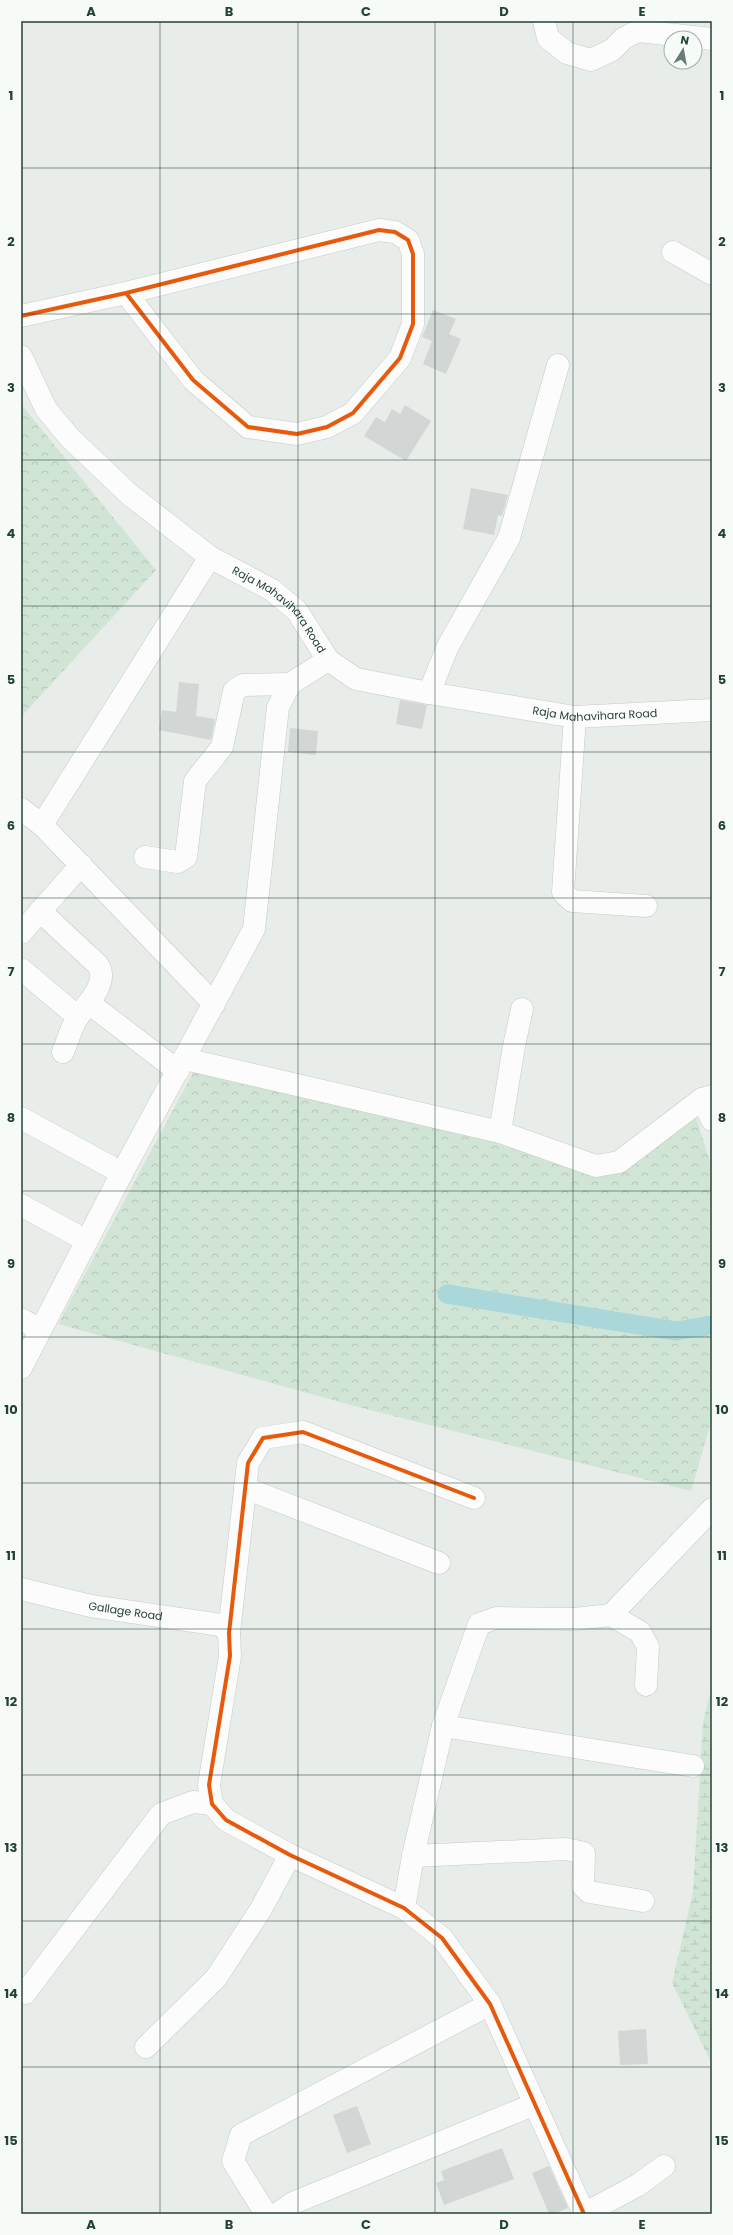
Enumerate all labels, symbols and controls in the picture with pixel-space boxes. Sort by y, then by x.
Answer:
text: A [86,2,96,21]
text: B [225,2,234,21]
text: C [361,2,371,21]
text: D [499,2,509,21]
text: E [638,2,646,21]
north arrow [663,30,703,70]
text: N [679,32,690,49]
text: 1 [9,86,13,105]
text: 1 [720,86,724,105]
text: 2 [7,232,15,251]
text: 2 [718,232,726,251]
text: 3 [7,378,15,397]
text: 3 [718,378,726,397]
text: 4 [7,524,16,543]
text: 4 [718,524,727,543]
street label: Raja Mahavihara Road [229,562,330,656]
text: 5 [7,670,15,689]
text: 5 [718,670,726,689]
street label: Raja Mahavihara Road [531,702,658,725]
text: 6 [7,816,15,835]
text: 6 [718,816,726,835]
text: 7 [8,962,15,981]
text: 7 [719,962,726,981]
text: 8 [7,1108,15,1127]
text: 8 [718,1108,726,1127]
text: 9 [7,1254,15,1273]
text: 9 [718,1254,726,1273]
text: 10 [4,1400,18,1419]
text: 10 [715,1400,729,1419]
text: 11 [6,1546,16,1565]
text: 11 [717,1546,727,1565]
street label: Gallage Road [87,1598,164,1624]
text: 12 [5,1692,18,1711]
text: 12 [716,1692,729,1711]
text: 13 [5,1838,18,1857]
text: 13 [716,1838,729,1857]
text: 14 [4,1984,18,2003]
text: 14 [715,1984,729,2003]
text: 15 [4,2131,18,2150]
text: 15 [715,2131,729,2150]
text: A [86,2215,96,2234]
text: B [225,2215,234,2234]
text: C [361,2215,371,2234]
text: D [499,2215,509,2234]
text: E [638,2215,646,2234]

